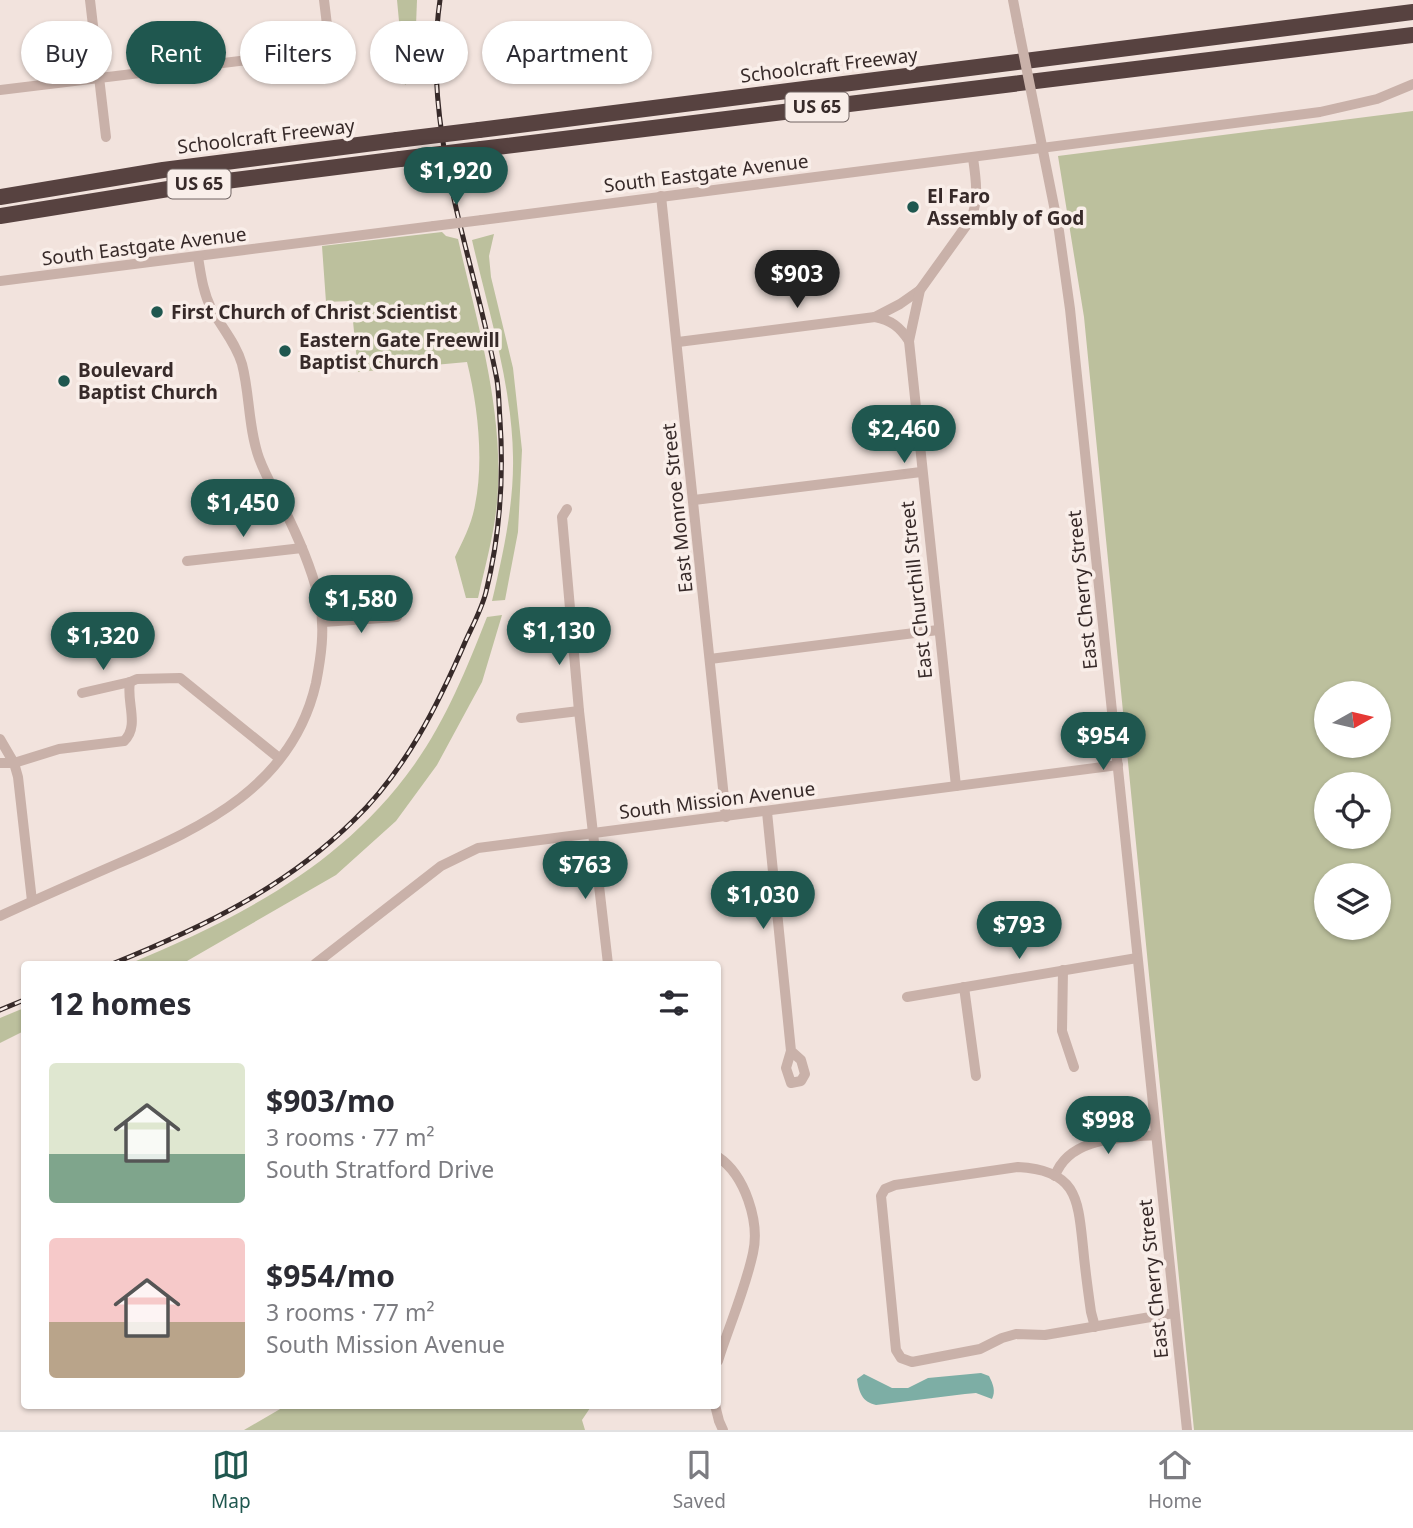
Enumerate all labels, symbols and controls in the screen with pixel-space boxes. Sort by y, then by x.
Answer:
chip: Buy [21,21,112,84]
chip: Rent [126,21,226,84]
chip: Filters [240,21,356,84]
chip: New [370,21,468,84]
chip: Apartment [482,21,652,84]
street label: Schoolcraft Freeway [739,41,919,89]
road number: US 65 [786,92,848,122]
street label: Schoolcraft Freeway [176,112,356,160]
pin: $1,920 [399,148,513,207]
street label: South Eastgate Avenue [602,148,810,198]
text: $1,920 [420,154,492,186]
road number: US 65 [168,169,230,198]
place label: El Faro Assembly of God [927,183,1084,231]
marker: El Faro Assembly of God [905,199,921,215]
street label: South Eastgate Avenue [40,221,248,271]
pin: $903 [756,250,838,310]
text: $903 [771,257,823,289]
place label: First Church of Christ Scientist [171,299,457,325]
marker: First Church of Christ Scientist [149,304,165,320]
place label: Eastern Gate Freewill Baptist Church [299,327,500,375]
marker: Eastern Gate Freewill Baptist Church [277,343,293,359]
place label: Boulevard Baptist Church [78,357,218,405]
marker: Boulevard Baptist Church [56,373,72,389]
pin: $2,460 [847,406,961,465]
text: $2,460 [868,412,940,444]
street label: East Monroe Street [655,422,699,594]
pin: $1,450 [186,480,300,539]
text: $1,450 [207,486,279,518]
street label: East Churchill Street [894,500,938,680]
street label: East Cherry Street [1061,509,1103,671]
pin: $1,580 [304,576,418,635]
text: $1,580 [325,582,397,614]
pin: $1,130 [502,608,616,667]
pin: $1,320 [46,612,160,672]
text: $1,130 [523,614,595,646]
text: $1,320 [67,619,139,651]
north arrow [1314,681,1391,758]
map controls [1314,681,1391,940]
pin: $954 [1062,712,1144,772]
text: $954 [1077,719,1129,751]
button: locate [1314,772,1391,849]
street label: South Mission Avenue [617,775,817,825]
pin: $763 [544,842,626,901]
text: $763 [559,848,611,880]
button: layers [1314,863,1391,940]
pin: $1,030 [706,872,820,931]
text: $1,030 [727,878,799,910]
pin: $793 [978,902,1060,961]
text: $793 [993,908,1045,940]
text: 12 homes [49,983,192,1024]
icon: filters [655,984,693,1022]
text: $903/mo [266,1080,395,1121]
icon: home [105,1091,189,1175]
pin: $998 [1067,1096,1149,1156]
text: $998 [1082,1103,1134,1135]
text: 3 rooms · 77 m² [266,1121,435,1153]
text: South Stratford Drive [266,1153,494,1185]
street label: East Cherry Street [1132,1198,1174,1360]
text: $954/mo [266,1255,395,1296]
icon: home [105,1266,189,1350]
text: 3 rooms · 77 m² [266,1296,435,1328]
text: South Mission Avenue [266,1328,505,1360]
tab: Map [211,1446,251,1514]
tab: Saved [673,1446,726,1514]
tab: Home [1148,1446,1202,1514]

